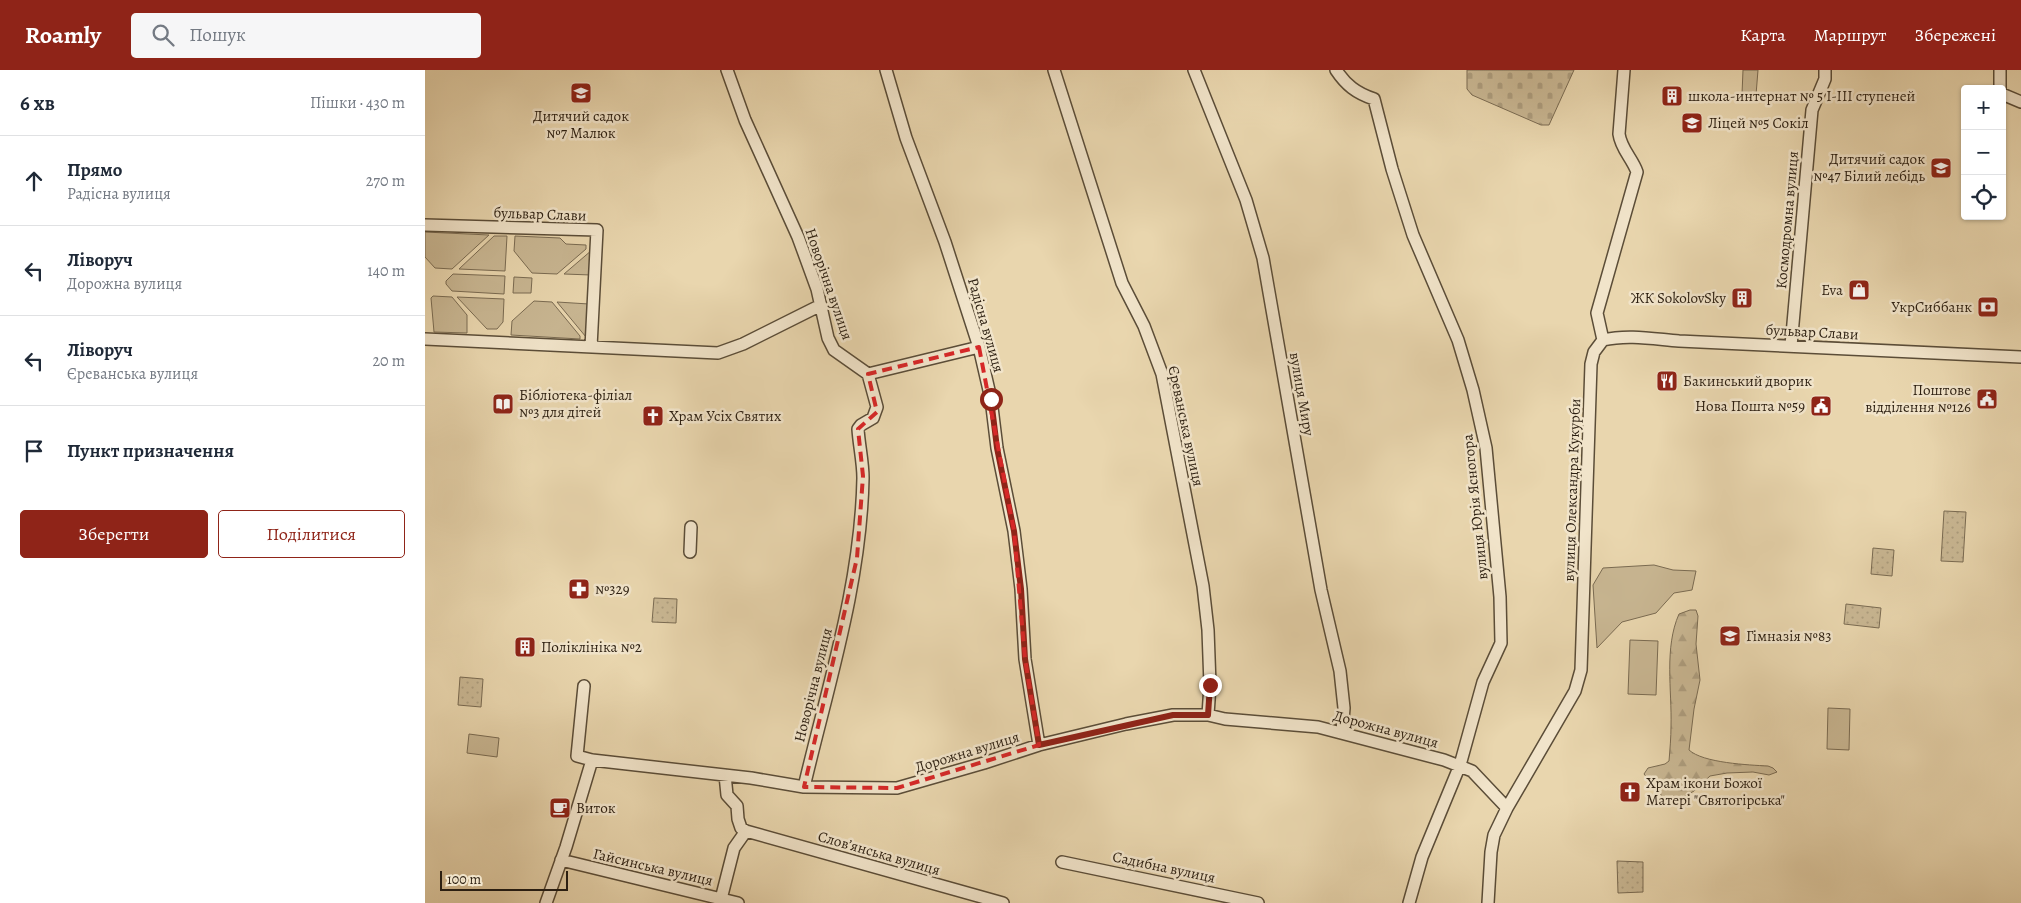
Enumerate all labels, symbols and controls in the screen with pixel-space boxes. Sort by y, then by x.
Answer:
search box [131,13,481,58]
text: Roamly [25,19,101,51]
icon: search [149,21,177,49]
text: Пошук [189,22,246,48]
text: Карта [1740,23,1786,47]
text: Маршрут [1814,23,1887,47]
text: Збережені [1915,23,1996,47]
school or university icon: Дитячий садок №7 Малюк [569,81,593,105]
building icon: школа-интернат № 5 I-III ступеней [1660,84,1684,108]
map controls [1961,85,2006,220]
button: + [1961,85,2006,130]
place label: школа-интернат № 5 I-III ступеней [1688,86,1916,106]
text: 6 хв [20,89,55,117]
text: Пішки · 430 m [310,92,405,114]
place label: Дитячий садок №7 Малюк [533,106,629,143]
school or university icon: Ліцей №5 Сокіл [1680,111,1704,135]
place label: Ліцей №5 Сокіл [1708,113,1809,133]
button: − [1961,130,2006,175]
place label: Дитячий садок №47 Білий лебідь [1813,149,1925,186]
street label: Космодромна вулиця [1771,150,1803,290]
school or university icon: Дитячий садок №47 Білий лебідь [1929,156,1953,180]
text: Прямо [67,157,122,183]
icon: ahead [20,167,48,195]
text: 270 m [366,170,405,192]
button: locate [1961,175,2006,220]
text: Радісна вулиця [67,183,171,205]
street label: бульвар Слави [493,202,587,226]
street label: Новорічна вулиця [800,225,858,343]
text: Ліворуч [67,247,133,273]
icon: left [20,257,48,285]
text: 140 m [367,260,405,282]
text: Дорожна вулиця [67,273,182,295]
street label: Радісна вулиця [963,275,1009,375]
shop icon: Eva [1847,278,1871,302]
place label: Eva [1821,280,1843,300]
building icon: ЖК SokolovSky [1730,286,1754,310]
place label: ЖК SokolovSky [1631,288,1726,308]
bank icon: УкрСиббанк [1976,295,2000,319]
place label: УкрСиббанк [1891,297,1972,317]
street label: бульвар Слави [1765,320,1859,344]
text: Ліворуч [67,337,133,363]
icon: left [20,347,48,375]
text: 20 m [372,350,405,372]
street label: вулиця Миру [1285,351,1319,438]
text: Єреванська вулиця [67,363,198,385]
street label: Єреванська вулиця [1163,364,1209,488]
restaurant icon: Бакинський дворик [1655,369,1679,393]
place label: Бакинський дворик [1683,371,1812,391]
place label: Поштове відділення №126 [1865,380,1971,417]
place label: Бібліотека-філіал №3 для дітей [519,385,632,422]
public building icon: Поштове відділення №126 [1975,387,1999,411]
route start [980,388,1003,411]
library icon: Бібліотека-філіал №3 для дітей [491,392,515,416]
public building icon: Нова Пошта №59 [1809,394,1833,418]
place label: Нова Пошта №59 [1695,396,1805,416]
street label: вулиця Олександра Кукурби [1559,398,1585,582]
church icon: Храм Усіх Святих [641,404,665,428]
place label: Храм Усіх Святих [669,406,782,426]
street label: вулиця Юрія Ясногора [1457,433,1493,581]
icon: arrive [20,437,48,465]
text: Пункт призначення [67,438,234,464]
button: Зберегти [20,510,208,558]
button: Поділитися [218,510,405,558]
pharmacy icon: №329 [567,577,591,601]
place label: №329 [595,579,630,599]
school or university icon: Гімназія №83 [1718,624,1742,648]
street label: Новорічна вулиця [789,626,837,744]
place label: Гімназія №83 [1746,626,1831,646]
building icon: Поліклініка №2 [513,635,537,659]
place label: Поліклініка №2 [541,637,642,657]
route end [1199,674,1222,697]
street label: Дорожна вулиця [1331,705,1441,753]
street label: Дорожна вулиця [912,727,1022,777]
place label: Храм ікони Божої Матері "Святогірська" [1646,773,1785,810]
church icon: Храм ікони Божої Матері "Святогірська" [1618,780,1642,804]
cafe icon: Виток [548,796,572,820]
place label: Виток [576,798,616,818]
street label: Словʼянська вулиця [816,826,942,880]
street label: Гайсинська вулиця [591,843,715,891]
street label: Садибна вулиця [1111,846,1217,888]
scale bar [440,868,567,891]
text: 100 m [447,870,481,889]

